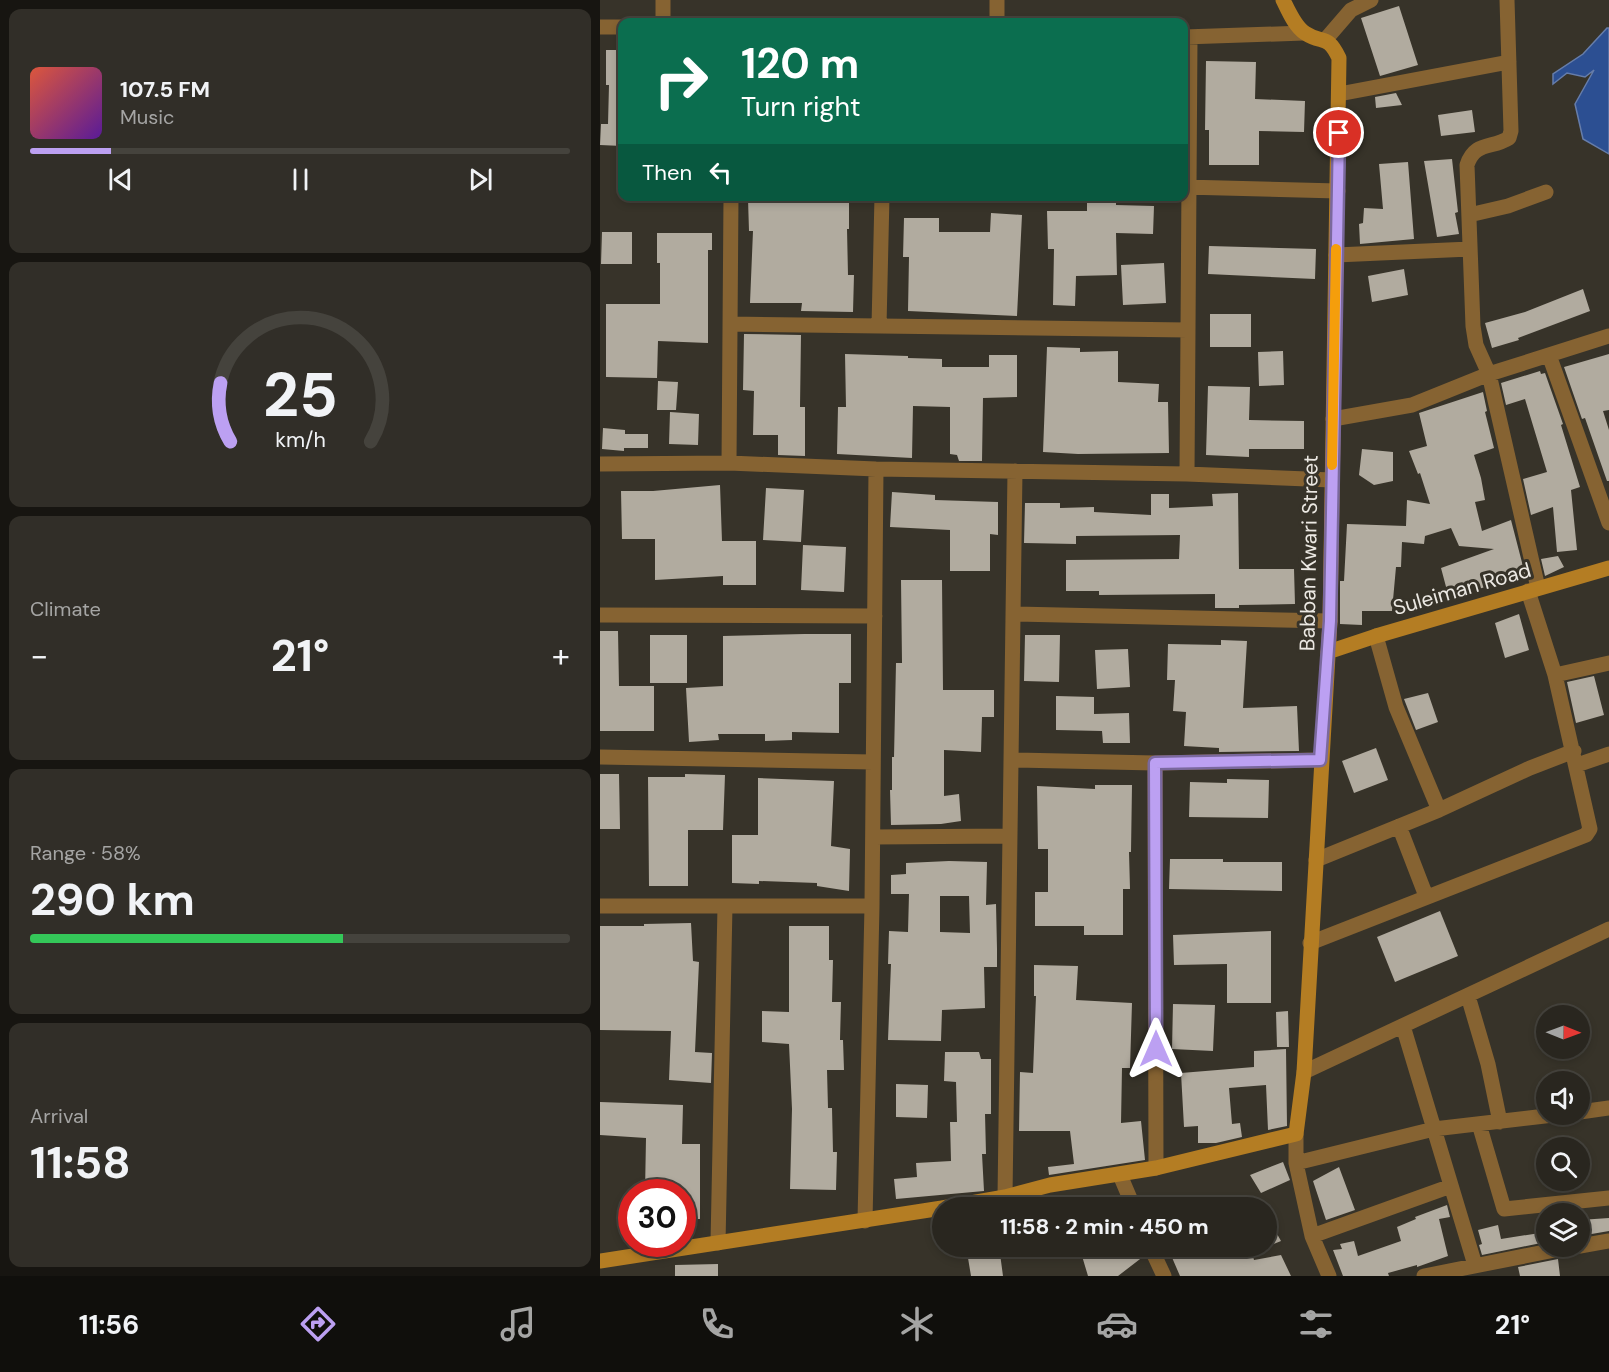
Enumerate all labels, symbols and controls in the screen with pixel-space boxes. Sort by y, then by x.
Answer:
text: 120 m [741,36,859,91]
icon: right [642,42,720,120]
text: 107.5 FM [120,75,210,104]
text: Turn right [741,89,861,124]
text: Music [120,104,175,130]
pin [1313,107,1364,158]
icon: arrive [1322,116,1355,149]
icon: left [704,156,737,189]
text: Then [642,158,692,187]
icon: previous [104,163,137,196]
icon: pause [284,163,317,196]
icon: next [464,163,497,196]
text: 25 [263,354,337,435]
text: km/h [275,426,325,454]
street label: Babban Kwari Street [1293,455,1325,651]
street label: Suleiman Road [1390,556,1534,622]
text: Climate [30,596,101,622]
text: 21° [271,626,329,685]
text: − [30,634,48,677]
text: + [552,634,570,677]
text: Range · 58% [30,840,141,866]
text: 290 km [30,870,195,929]
north arrow [1536,1005,1590,1059]
map controls [1536,1005,1590,1257]
position arrow [1124,1017,1188,1081]
button: sound [1536,1071,1590,1125]
text: Arrival [30,1103,88,1129]
text: 11:58 [30,1133,131,1192]
button: search [1536,1137,1590,1191]
speed limit sign: 30 [618,1179,696,1257]
button: layers [1536,1203,1590,1257]
text: 11:58 · 2 min · 450 m [1000,1212,1209,1241]
icon: directions [297,1303,339,1345]
icon: music [497,1303,539,1345]
icon: phone [696,1303,738,1345]
icon: climate [896,1303,938,1345]
icon: car [1096,1303,1138,1345]
icon: filters [1295,1303,1337,1345]
text: 11:56 [79,1307,139,1342]
text: 21° [1495,1307,1530,1342]

